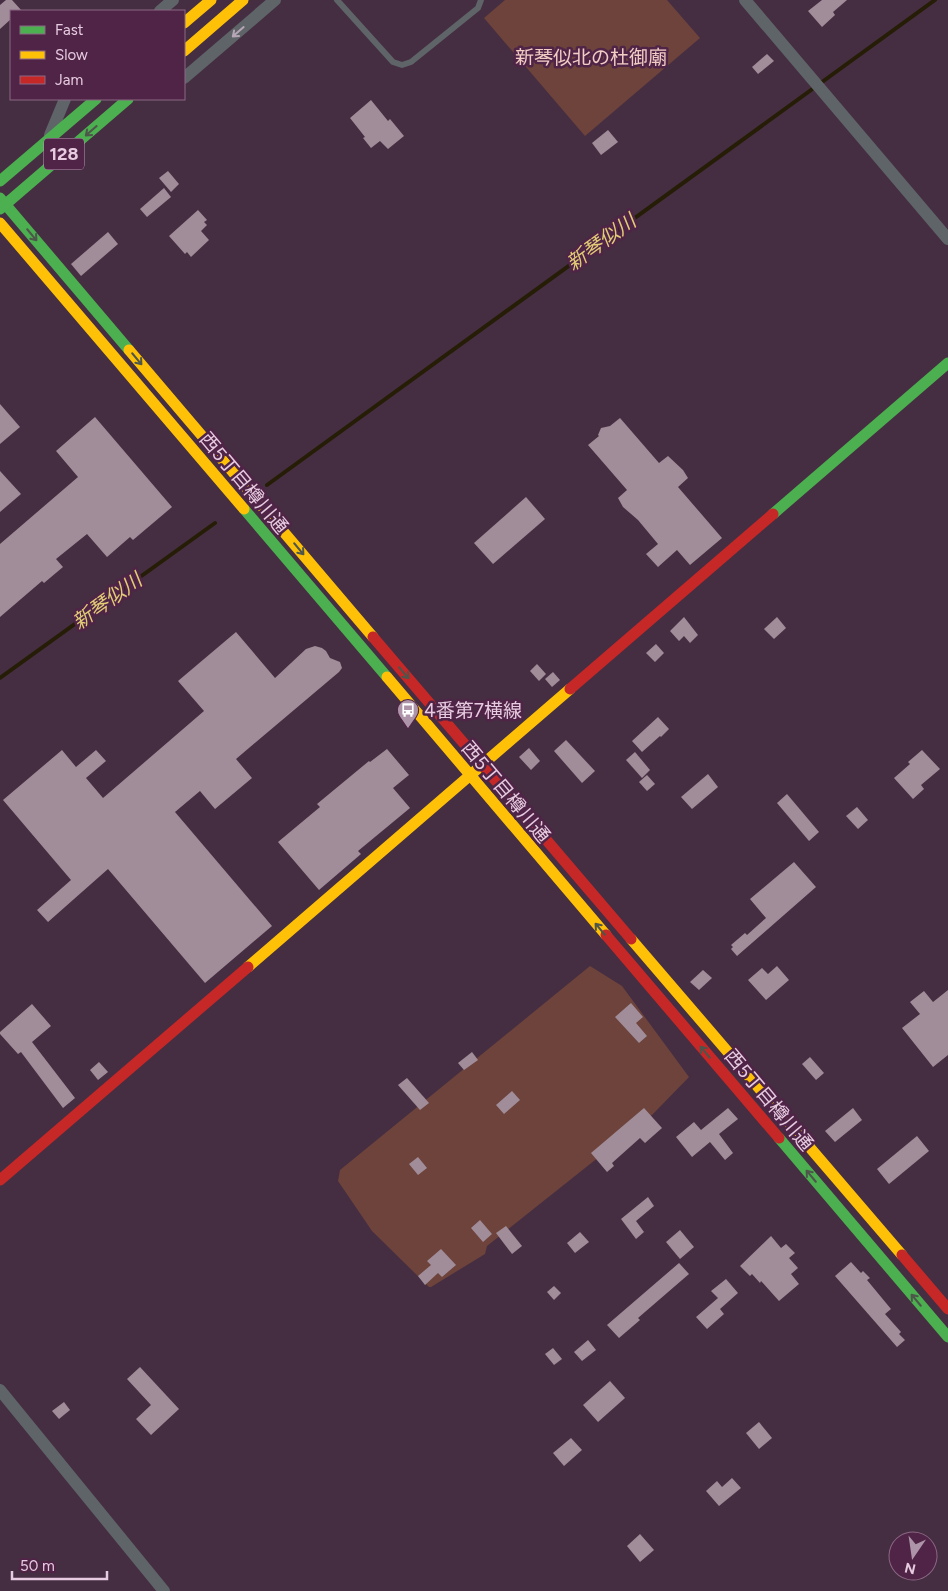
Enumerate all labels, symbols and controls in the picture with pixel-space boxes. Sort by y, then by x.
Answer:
legend [10,10,185,100]
text: Fast [55,21,84,39]
one-way arrow [232,26,245,37]
text: Slow [55,46,88,64]
park label: 新琴似北の杜御廟 [515,46,667,69]
text: Jam [55,71,83,89]
one-way arrow [85,125,98,136]
road number: 128 [44,138,84,170]
water label: 新琴似川 [562,208,642,275]
one-way arrow [26,228,37,241]
one-way arrow [131,352,143,365]
street label: 西5丁目樽川通 [195,428,293,538]
one-way arrow [293,542,304,555]
water label: 新琴似川 [68,567,148,634]
one-way arrow [398,666,409,679]
bus stop icon: 4番第7横線 [396,698,420,729]
place label: 4番第7横線 [424,699,522,722]
street label: 西5丁目樽川通 [457,737,555,847]
one-way arrow [595,923,606,936]
street label: 西5丁目樽川通 [720,1045,818,1155]
one-way arrow [700,1046,711,1059]
one-way arrow [806,1170,817,1183]
one-way arrow [911,1293,922,1306]
north arrow [888,1531,938,1581]
scale bar [12,1548,108,1580]
text: 50 m [20,1557,55,1575]
text: N [903,1559,917,1578]

